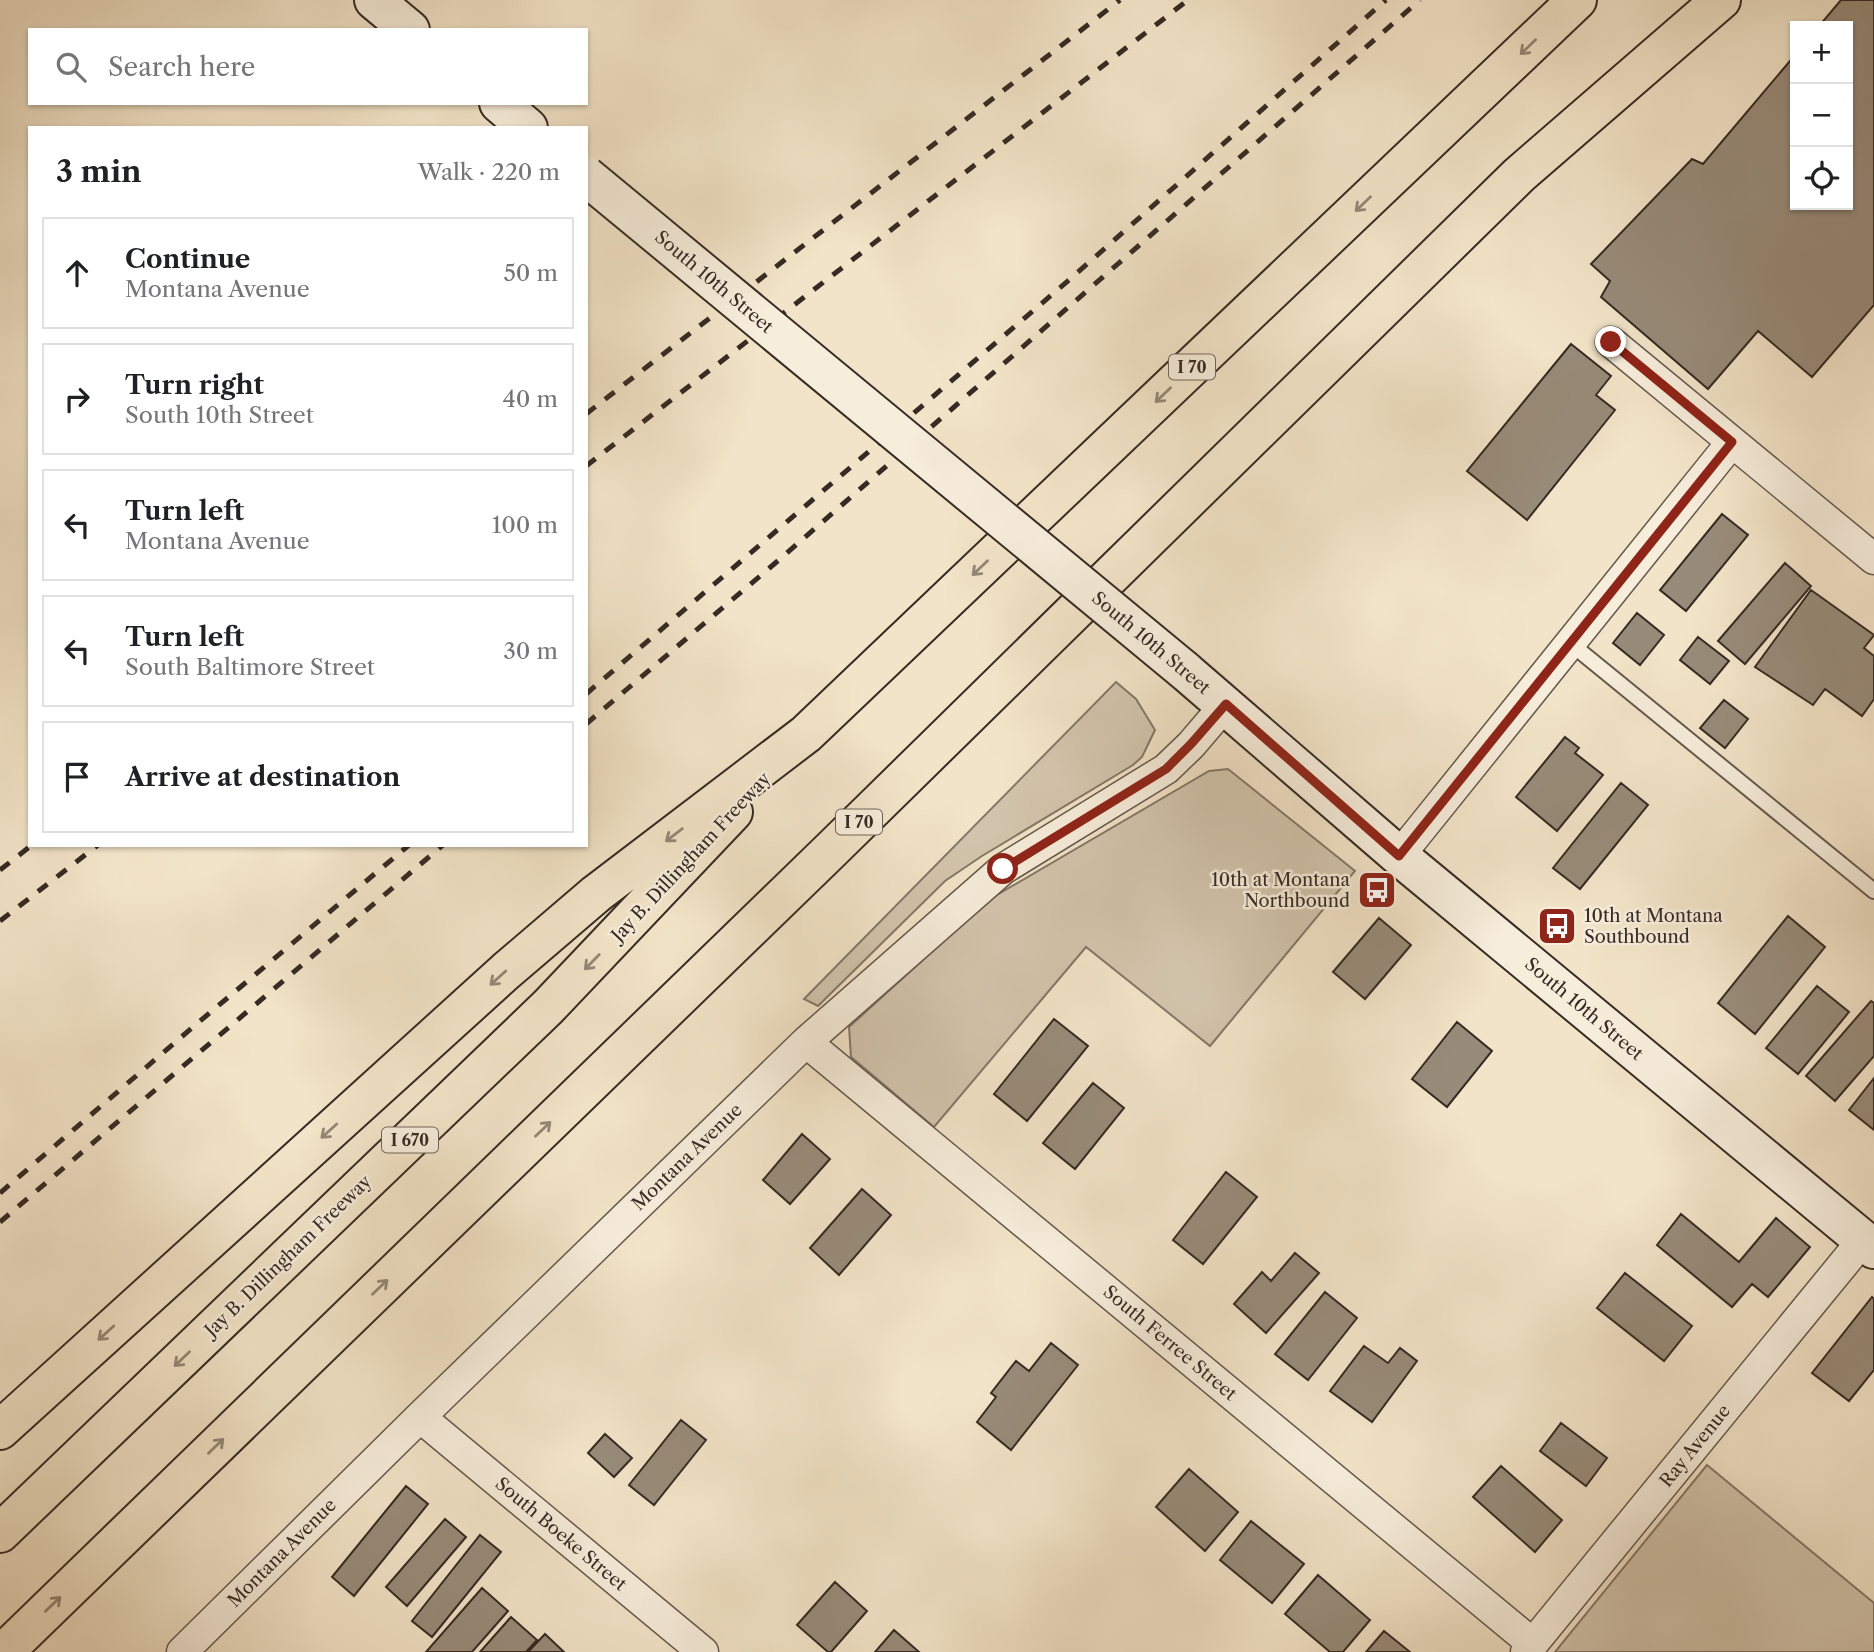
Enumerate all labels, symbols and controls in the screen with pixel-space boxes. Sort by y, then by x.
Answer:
map controls [1790,21,1853,210]
button: + [1790,21,1853,84]
search box [28,28,588,105]
one-way arrow [1520,39,1537,56]
icon: search [52,48,90,86]
text: Search here [108,51,255,83]
button: − [1790,84,1853,147]
button: locate [1790,147,1853,210]
text: 3 min [56,153,142,190]
text: Walk · 220 m [418,158,560,186]
one-way arrow [1355,195,1372,212]
street label: South 10th Street [650,226,778,338]
text: Continue [125,243,250,275]
icon: ahead [58,254,96,292]
text: 50 m [503,259,558,287]
text: Montana Avenue [125,275,310,303]
route end [1595,326,1626,357]
road number: I 70 [1169,354,1215,380]
text: Turn right [125,369,264,401]
icon: right [58,380,96,418]
text: 40 m [503,385,558,413]
one-way arrow [1155,386,1172,403]
text: South 10th Street [125,401,314,429]
text: Turn left [125,495,244,527]
icon: left [58,506,96,544]
text: 100 m [492,511,558,539]
text: Montana Avenue [125,527,310,555]
one-way arrow [972,560,989,577]
street label: South 10th Street [1087,587,1215,699]
text: Turn left [125,621,244,653]
icon: left [58,632,96,670]
text: 30 m [503,637,558,665]
text: South Baltimore Street [125,653,375,681]
icon: arrive [58,758,96,796]
text: Arrive at destination [125,761,400,793]
street label: Jay B. Dillingham Freeway [605,767,776,948]
road number: I 70 [836,810,882,834]
one-way arrow [665,827,684,842]
route start [987,853,1018,884]
place label: 10th at Montana Northbound [1211,869,1350,912]
bus stop icon: 10th at Montana Northbound [1356,869,1398,911]
bus stop icon: 10th at Montana Southbound [1536,905,1578,947]
place label: 10th at Montana Southbound [1584,905,1723,948]
one-way arrow [583,953,600,970]
street label: South 10th Street [1520,953,1648,1065]
one-way arrow [489,970,507,986]
street label: Montana Avenue [627,1099,747,1215]
one-way arrow [534,1121,551,1138]
one-way arrow [320,1123,338,1139]
road number: I 670 [382,1128,438,1152]
street label: Jay B. Dillingham Freeway [198,1170,377,1343]
one-way arrow [371,1279,388,1296]
street label: South Ferree Street [1099,1281,1242,1406]
one-way arrow [98,1325,115,1342]
one-way arrow [174,1350,191,1367]
street label: Ray Avenue [1655,1400,1735,1492]
one-way arrow [208,1437,225,1454]
street label: South Boeke Street [491,1473,632,1596]
street label: Montana Avenue [223,1494,341,1612]
one-way arrow [44,1596,61,1613]

